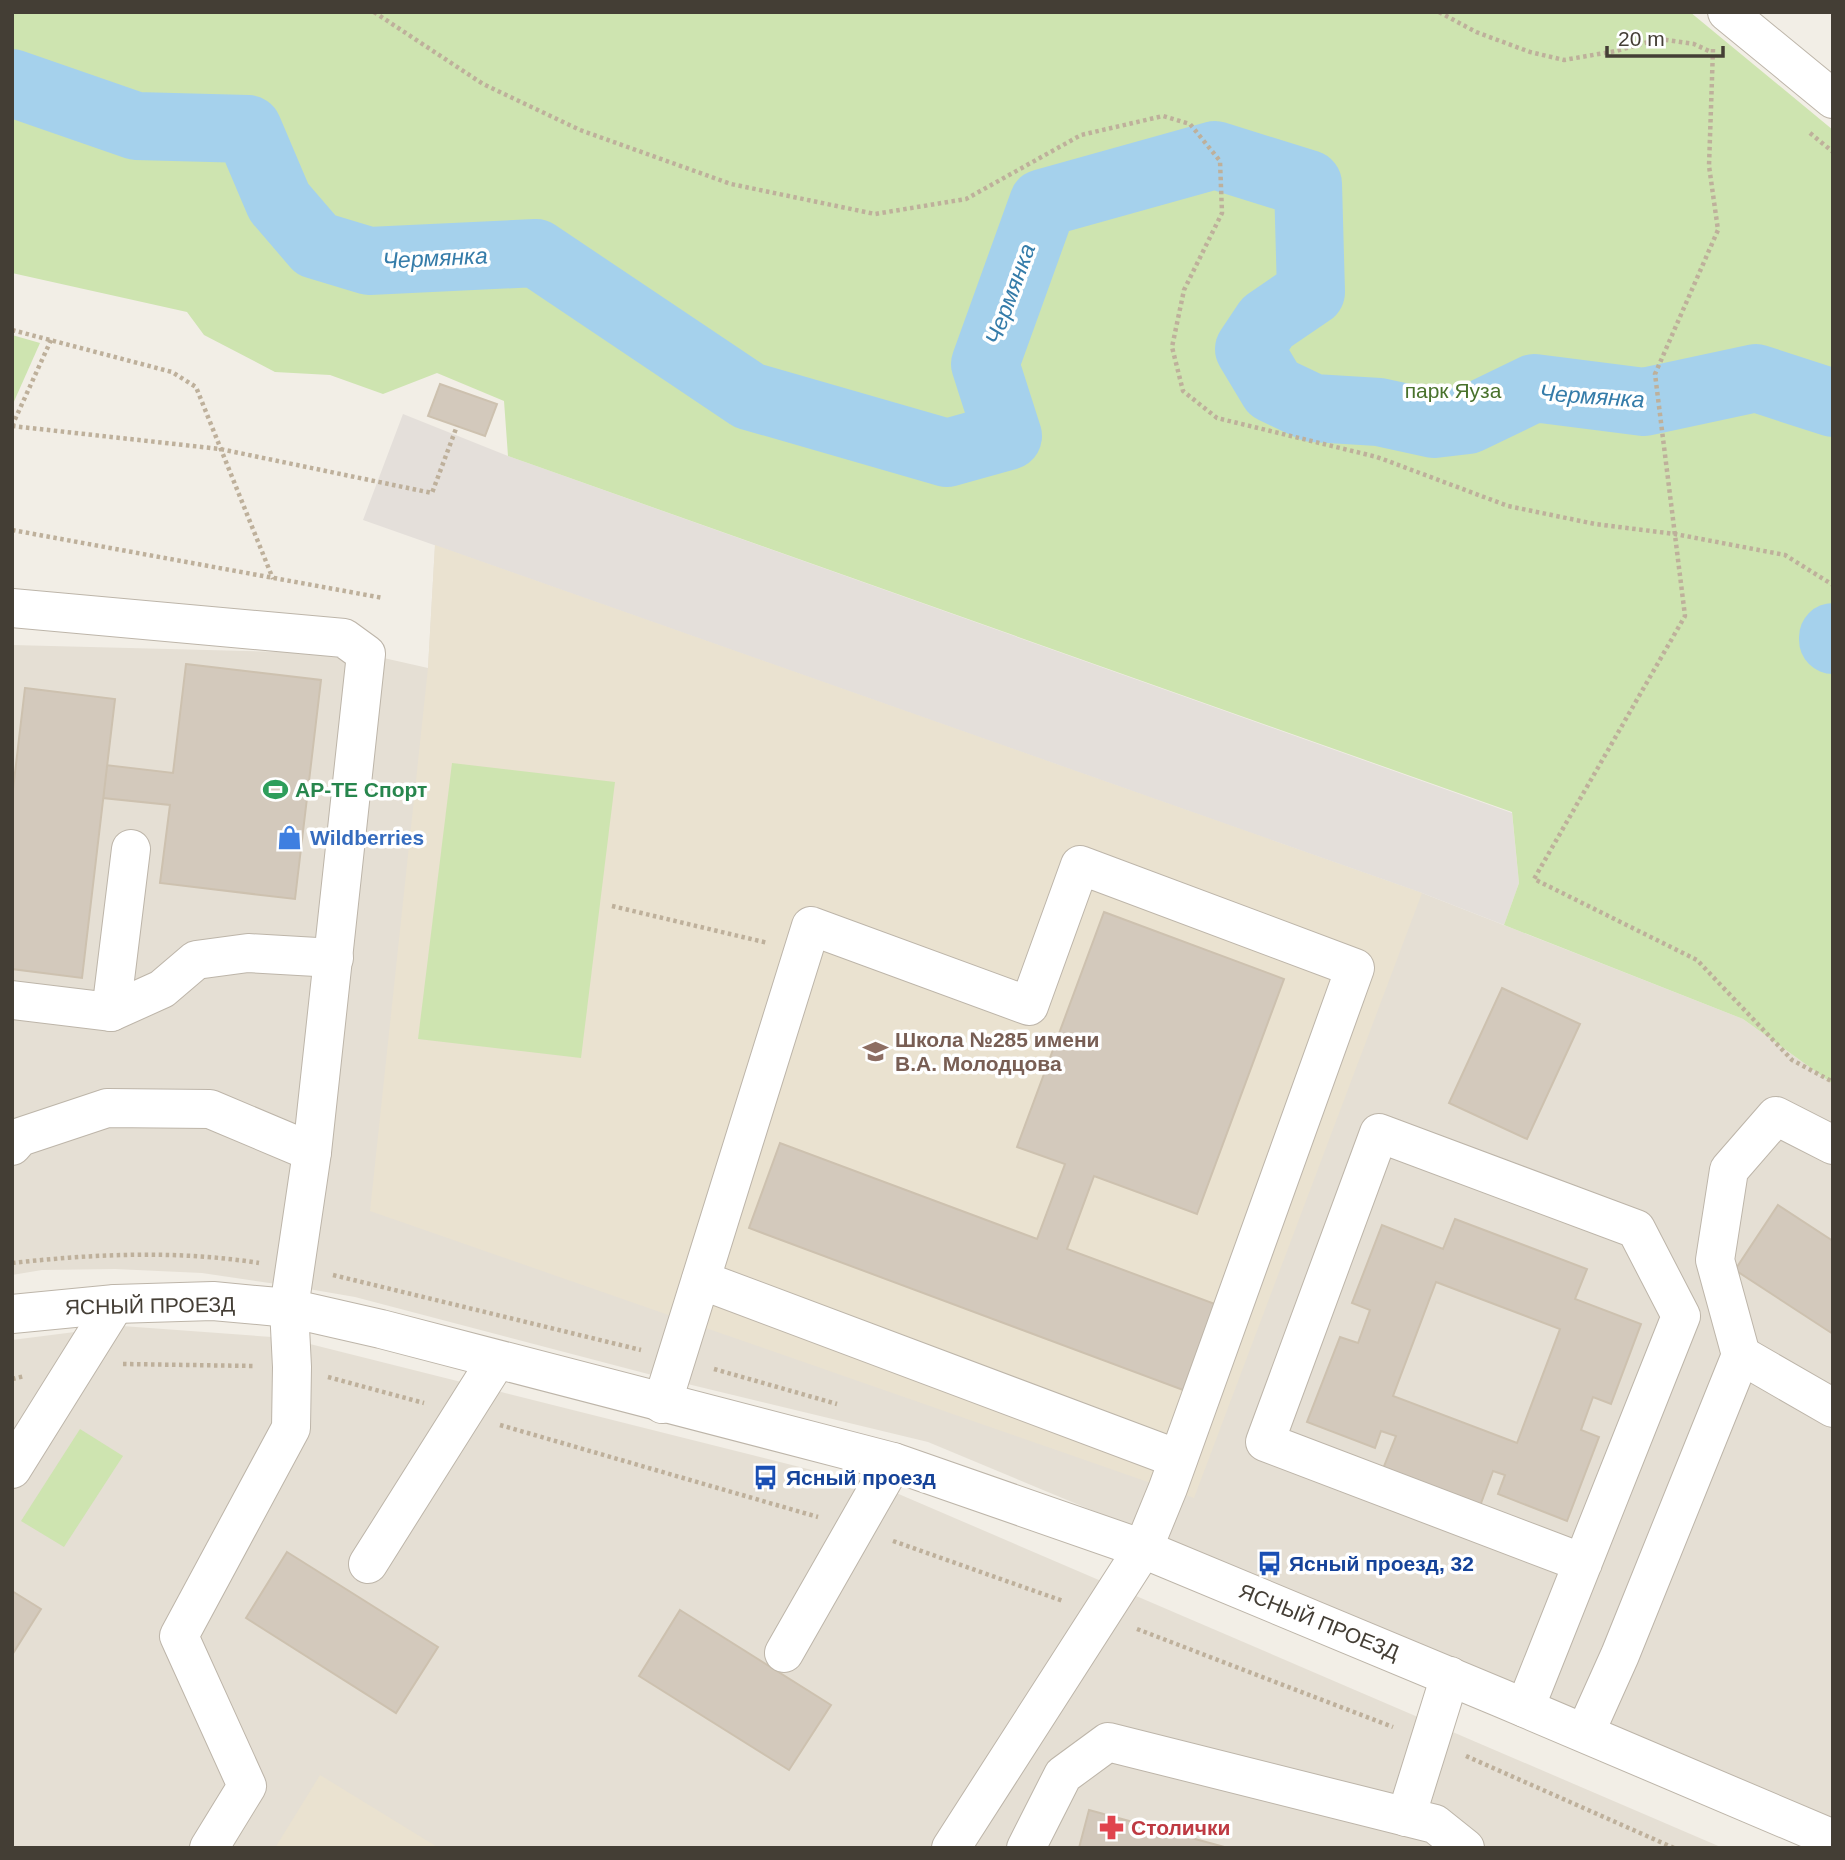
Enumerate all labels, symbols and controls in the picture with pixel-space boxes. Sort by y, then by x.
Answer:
scale bar [1607,14,1722,58]
text: 20 m [1618,27,1665,50]
water label: Чермянка [980,240,1040,348]
water label: Чермянка [382,242,488,274]
park label: парк Яуза [1405,379,1502,402]
water label: Чермянка [1539,379,1645,413]
sports icon: АР-ТЕ Спорт [261,776,289,804]
place label: АР-ТЕ Спорт [295,778,427,801]
shop icon: Wildberries [276,824,304,852]
place label: Wildberries [310,826,424,849]
place label: Школа №285 имени В.А. Молодцова [895,1028,1100,1075]
school or university icon: Школа №285 имени В.А. Молодцова [861,1038,889,1066]
street label: ЯСНЫЙ ПРОЕЗД [65,1293,235,1318]
bus stop icon: Ясный проезд [752,1464,780,1492]
place label: Ясный проезд [786,1466,936,1489]
bus stop icon: Ясный проезд, 32 [1255,1550,1283,1578]
place label: Ясный проезд, 32 [1289,1552,1474,1575]
street label: ЯСНЫЙ ПРОЕЗД [1236,1579,1403,1664]
pharmacy icon: Столички [1097,1814,1125,1842]
place label: Столички [1131,1816,1230,1839]

